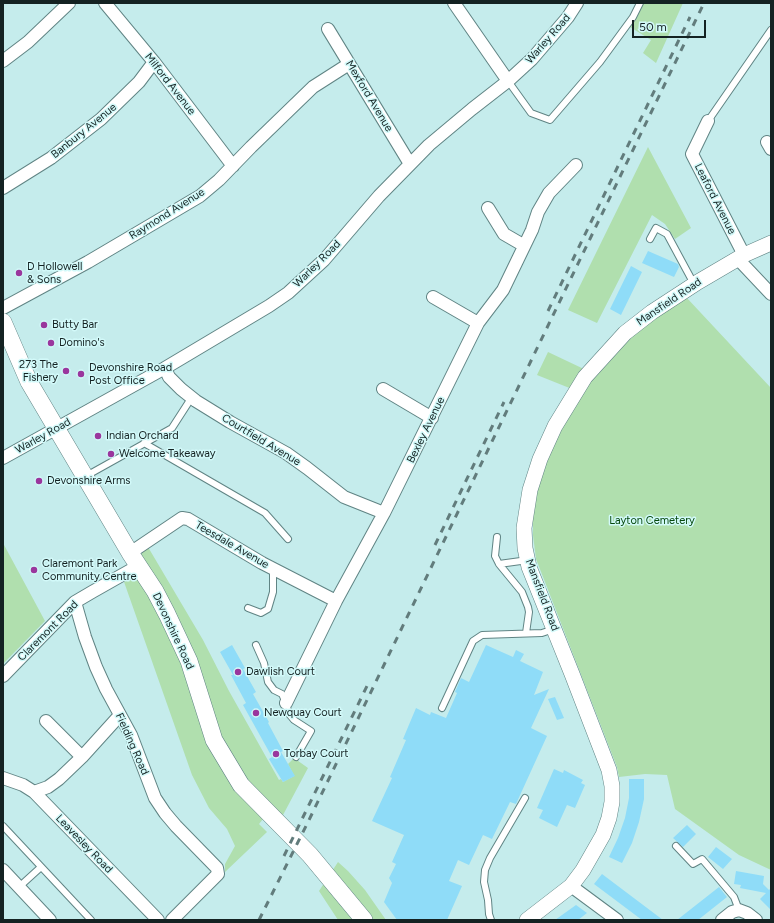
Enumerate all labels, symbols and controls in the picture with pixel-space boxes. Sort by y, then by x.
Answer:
street label: Warley Road [523,11,573,67]
scale bar [634,12,708,38]
text: 50 m [639,20,667,34]
street label: Milford Avenue [142,50,198,118]
street label: Mexford Avenue [342,58,396,134]
street label: Banbury Avenue [49,101,119,161]
street label: Leaford Avenue [691,161,739,237]
street label: Raymond Avenue [127,185,207,243]
street label: Warley Road [291,238,343,290]
place label: D Hollowell & Sons [27,260,82,286]
marker: D Hollowell & Sons [14,268,24,278]
street label: Mansfield Road [634,275,704,329]
place label: Butty Bar [52,318,98,332]
marker: Butty Bar [39,320,49,330]
place label: Domino's [59,336,105,350]
marker: Domino's [46,338,56,348]
place label: 273 The Fishery [19,358,58,384]
place label: Devonshire Road Post Office [89,361,172,387]
marker: 273 The Fishery [61,366,71,376]
marker: Devonshire Road Post Office [76,369,86,379]
street label: Bexley Avenue [404,395,448,465]
street label: Courtfield Avenue [219,411,303,469]
street label: Warley Road [13,415,73,457]
place label: Indian Orchard [106,429,179,443]
marker: Indian Orchard [93,431,103,441]
place label: Welcome Takeaway [119,447,216,461]
marker: Welcome Takeaway [106,449,116,459]
place label: Devonshire Arms [47,474,130,488]
marker: Devonshire Arms [34,476,44,486]
park label: Layton Cemetery [609,514,695,528]
street label: Teesdale Avenue [193,519,271,571]
place label: Claremont Park Community Centre [42,557,136,583]
street label: Mansfield Road [522,557,562,633]
marker: Claremont Park Community Centre [29,565,39,575]
street label: Devonshire Road [149,591,197,671]
street label: Claremont Road [15,598,81,664]
place label: Dawlish Court [246,665,315,679]
marker: Dawlish Court [233,667,243,677]
place label: Newquay Court [264,706,342,720]
marker: Newquay Court [251,708,261,718]
street label: Fielding Road [112,711,152,777]
place label: Torbay Court [284,747,348,761]
marker: Torbay Court [271,749,281,759]
street label: Leavesley Road [53,812,115,876]

